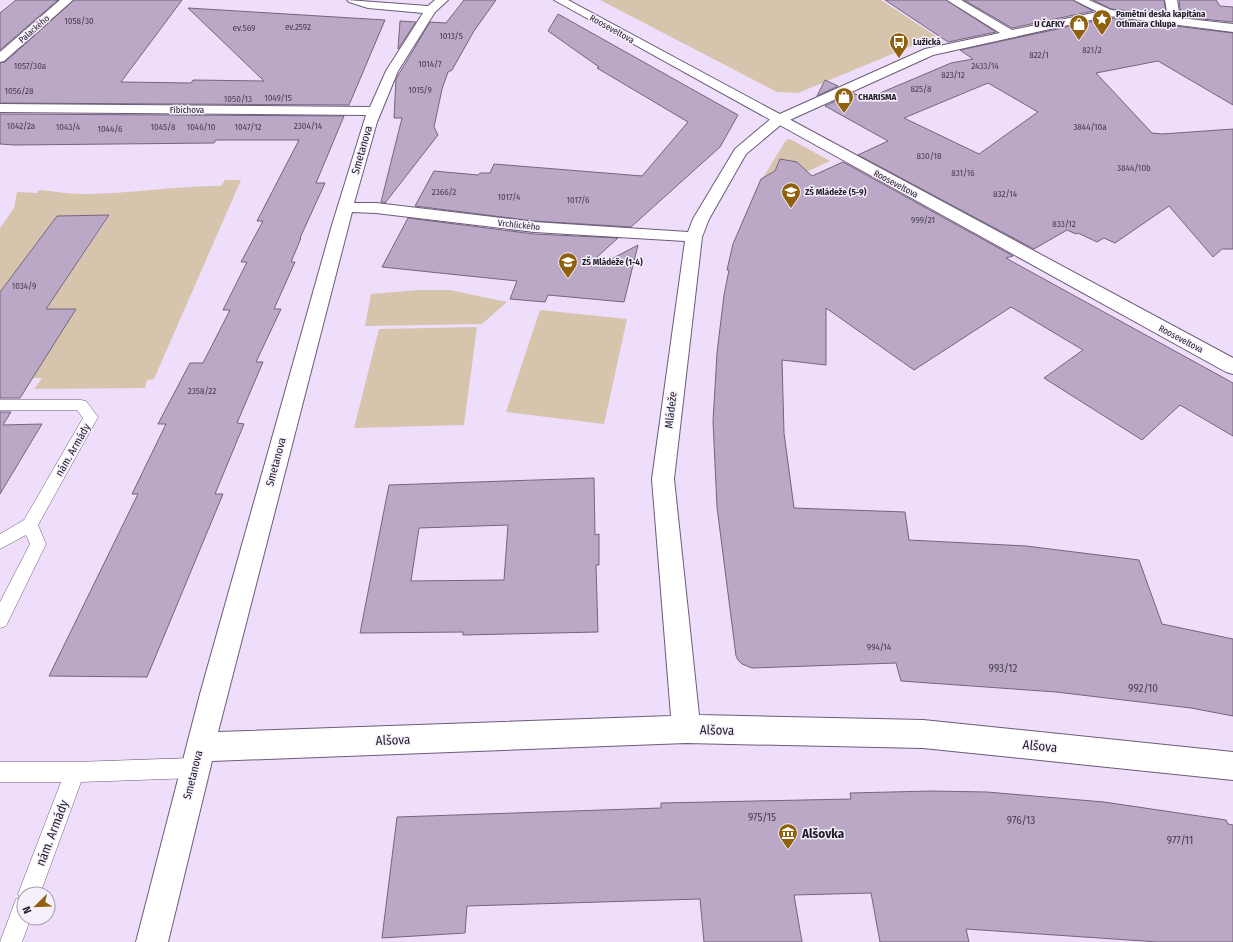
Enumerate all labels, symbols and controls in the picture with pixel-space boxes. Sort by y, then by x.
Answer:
place icon: Pamětní deska kapitána Othmara Chlupa [1091,8,1113,36]
place label: Pamětní deska kapitána Othmara Chlupa [1116,9,1206,29]
street label: Palackého [17,13,52,45]
street label: Rooseveltova [588,13,636,46]
shop icon: U ČAFKY [1068,13,1090,41]
house number: 1058/30 [64,16,94,26]
place label: U ČAFKY [1034,18,1065,29]
house number: ev.2592 [285,22,311,32]
house number: ev.569 [233,23,255,33]
house number: 1013/5 [439,31,463,41]
bus stop icon: Lužická [888,31,910,59]
place label: Lužická [913,37,941,47]
house number: 821/2 [1082,45,1102,55]
house number: 822/1 [1029,50,1049,60]
house number: 1014/7 [418,59,442,69]
house number: 1057/30a [14,61,47,71]
house number: 2433/14 [971,61,999,71]
house number: 823/12 [941,70,965,80]
house number: 825/8 [911,84,932,94]
house number: 1015/9 [408,85,432,95]
house number: 1056/28 [5,86,34,96]
shop icon: CHARISMA [833,86,855,114]
place label: CHARISMA [858,92,897,102]
house number: 1049/15 [264,93,292,103]
house number: 1050/13 [224,94,252,104]
street label: Fibichova [170,105,205,115]
house number: 1042/2a [7,121,36,131]
house number: 2304/14 [294,121,323,131]
house number: 1043/4 [56,122,81,132]
house number: 1045/8 [151,122,176,132]
house number: 1046/10 [187,122,216,132]
house number: 1047/12 [235,122,261,132]
house number: 3844/10a [1073,122,1107,132]
house number: 1044/6 [97,124,123,134]
street label: Smetanova [349,124,375,176]
house number: 830/18 [917,151,942,161]
house number: 3844/10b [1117,163,1151,173]
street label: Rooseveltova [872,168,921,200]
house number: 831/16 [951,168,975,178]
school or university icon: ZŠ Mládeže (5-9) [780,181,802,209]
place label: ZŠ Mládeže (5-9) [805,186,867,197]
house number: 2366/2 [432,187,456,197]
house number: 832/14 [993,189,1018,199]
house number: 1017/4 [498,192,521,202]
house number: 1017/6 [566,195,590,205]
house number: 999/21 [911,215,935,225]
street label: Vrchlického [497,218,541,232]
house number: 833/12 [1052,219,1076,229]
school or university icon: ZŠ Mládeže (1-4) [557,251,579,279]
place label: ZŠ Mládeže (1-4) [582,256,643,267]
house number: 1034/9 [12,281,36,291]
street label: Rooseveltova [1157,323,1206,355]
house number: 2358/22 [188,386,216,396]
street label: Mládeže [662,391,680,429]
street label: nám. Armády [53,421,93,479]
street label: Smetanova [263,436,289,488]
house number: 994/14 [867,642,892,652]
house number: 993/12 [989,662,1018,675]
house number: 992/10 [1128,682,1158,695]
street label: Alšova [700,722,734,738]
street label: Alšova [375,732,411,748]
street label: Alšova [1022,737,1058,755]
street label: Smetanova [181,749,205,801]
street label: nám. Armády [33,798,72,868]
house number: 975/15 [748,811,776,824]
house number: 976/13 [1007,814,1035,827]
museum icon: Alšovka [777,822,799,850]
place label: Alšovka [801,826,845,841]
house number: 977/11 [1167,834,1193,847]
north arrow [16,886,56,926]
text: N [20,904,35,915]

